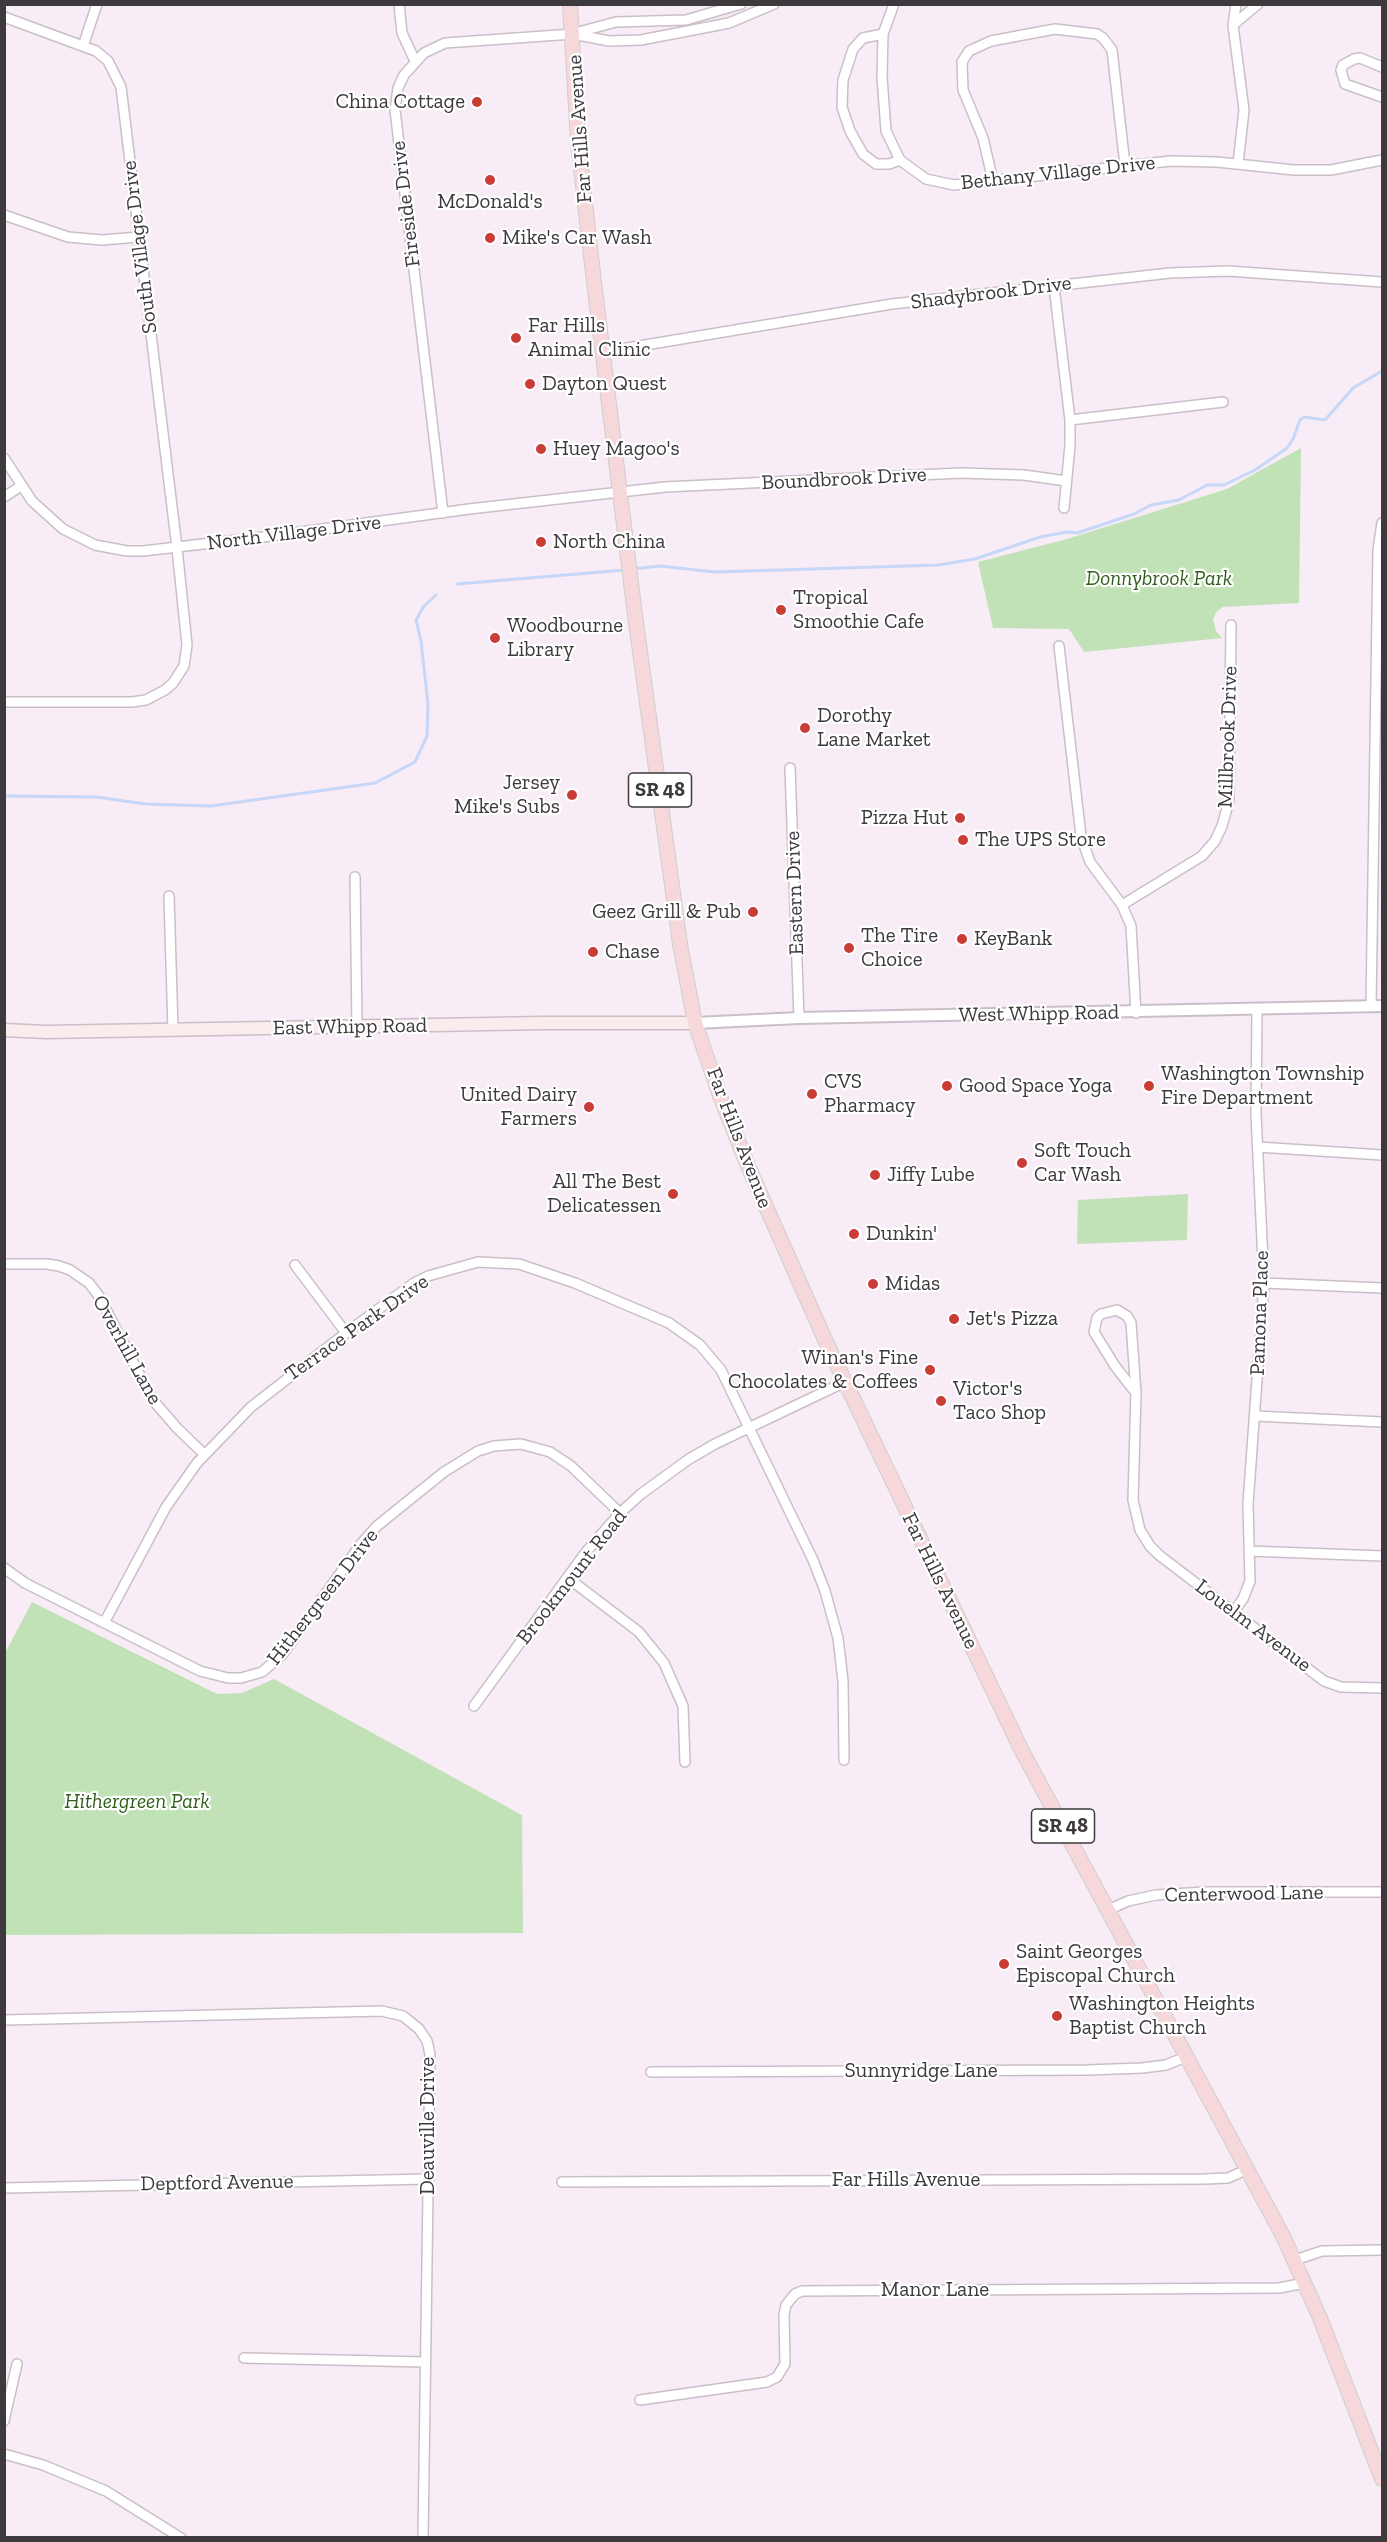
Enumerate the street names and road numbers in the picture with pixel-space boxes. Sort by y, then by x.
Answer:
street label: Far Hills Avenue [562,54,598,204]
street label: Fireside Drive [386,139,426,269]
street label: Bethany Village Drive [960,150,1156,196]
street label: South Village Drive [117,159,163,335]
street label: Shadybrook Drive [909,271,1073,315]
street label: Boundbrook Drive [761,462,927,496]
street label: North Village Drive [206,510,382,556]
street label: Millbrook Drive [1213,665,1243,809]
road number: SR 48 [628,773,692,807]
street label: Eastern Drive [780,830,810,956]
street label: West Whipp Road [959,1000,1119,1028]
street label: East Whipp Road [273,1013,427,1041]
street label: Far Hills Avenue [701,1064,777,1212]
street label: Pamona Place [1245,1250,1275,1376]
street label: Terrace Park Drive [280,1269,434,1387]
street label: Overhill Lane [87,1291,167,1409]
street label: Brookmount Road [511,1504,633,1650]
street label: Far Hills Avenue [896,1509,984,1653]
street label: Hithergreen Drive [262,1524,384,1670]
street label: Louelm Avenue [1190,1574,1316,1678]
road number: SR 48 [1032,1809,1094,1843]
street label: Centerwood Lane [1164,1880,1324,1908]
street label: Deauville Drive [415,2057,441,2195]
street label: Sunnyridge Lane [844,2058,998,2084]
street label: Far Hills Avenue [832,2167,980,2193]
street label: Deptford Avenue [140,2169,294,2197]
street label: Manor Lane [881,2277,989,2303]

